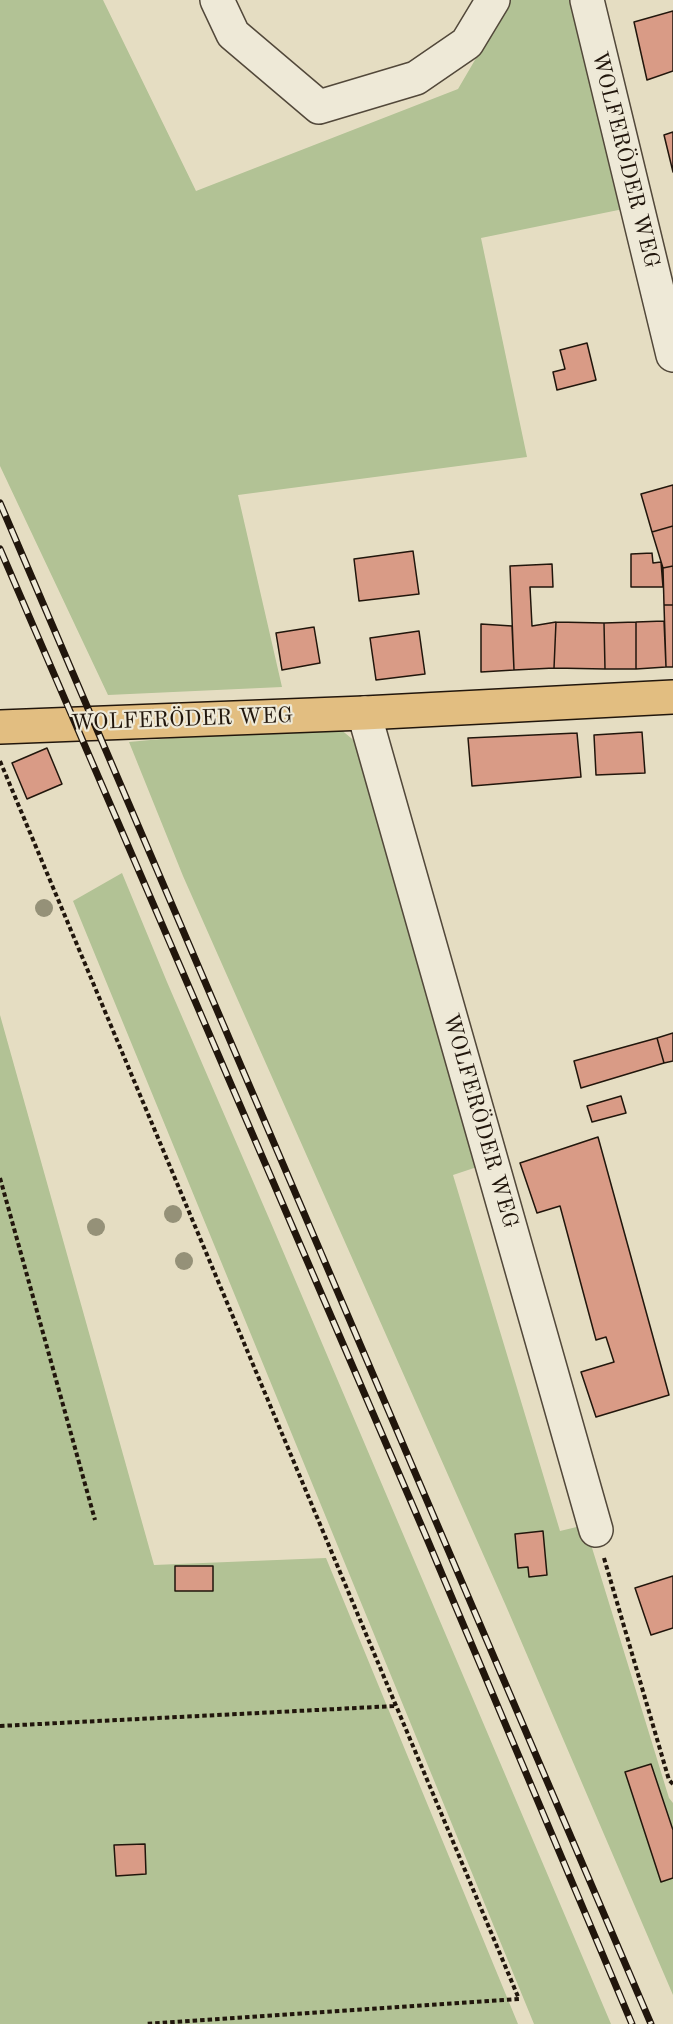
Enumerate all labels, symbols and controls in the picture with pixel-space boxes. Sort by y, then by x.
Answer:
street label: WOLFERÖDER WEG [585,49,665,271]
street label: WOLFERÖDER WEG [71,703,293,737]
street label: WOLFERÖDER WEG [437,1011,523,1231]

